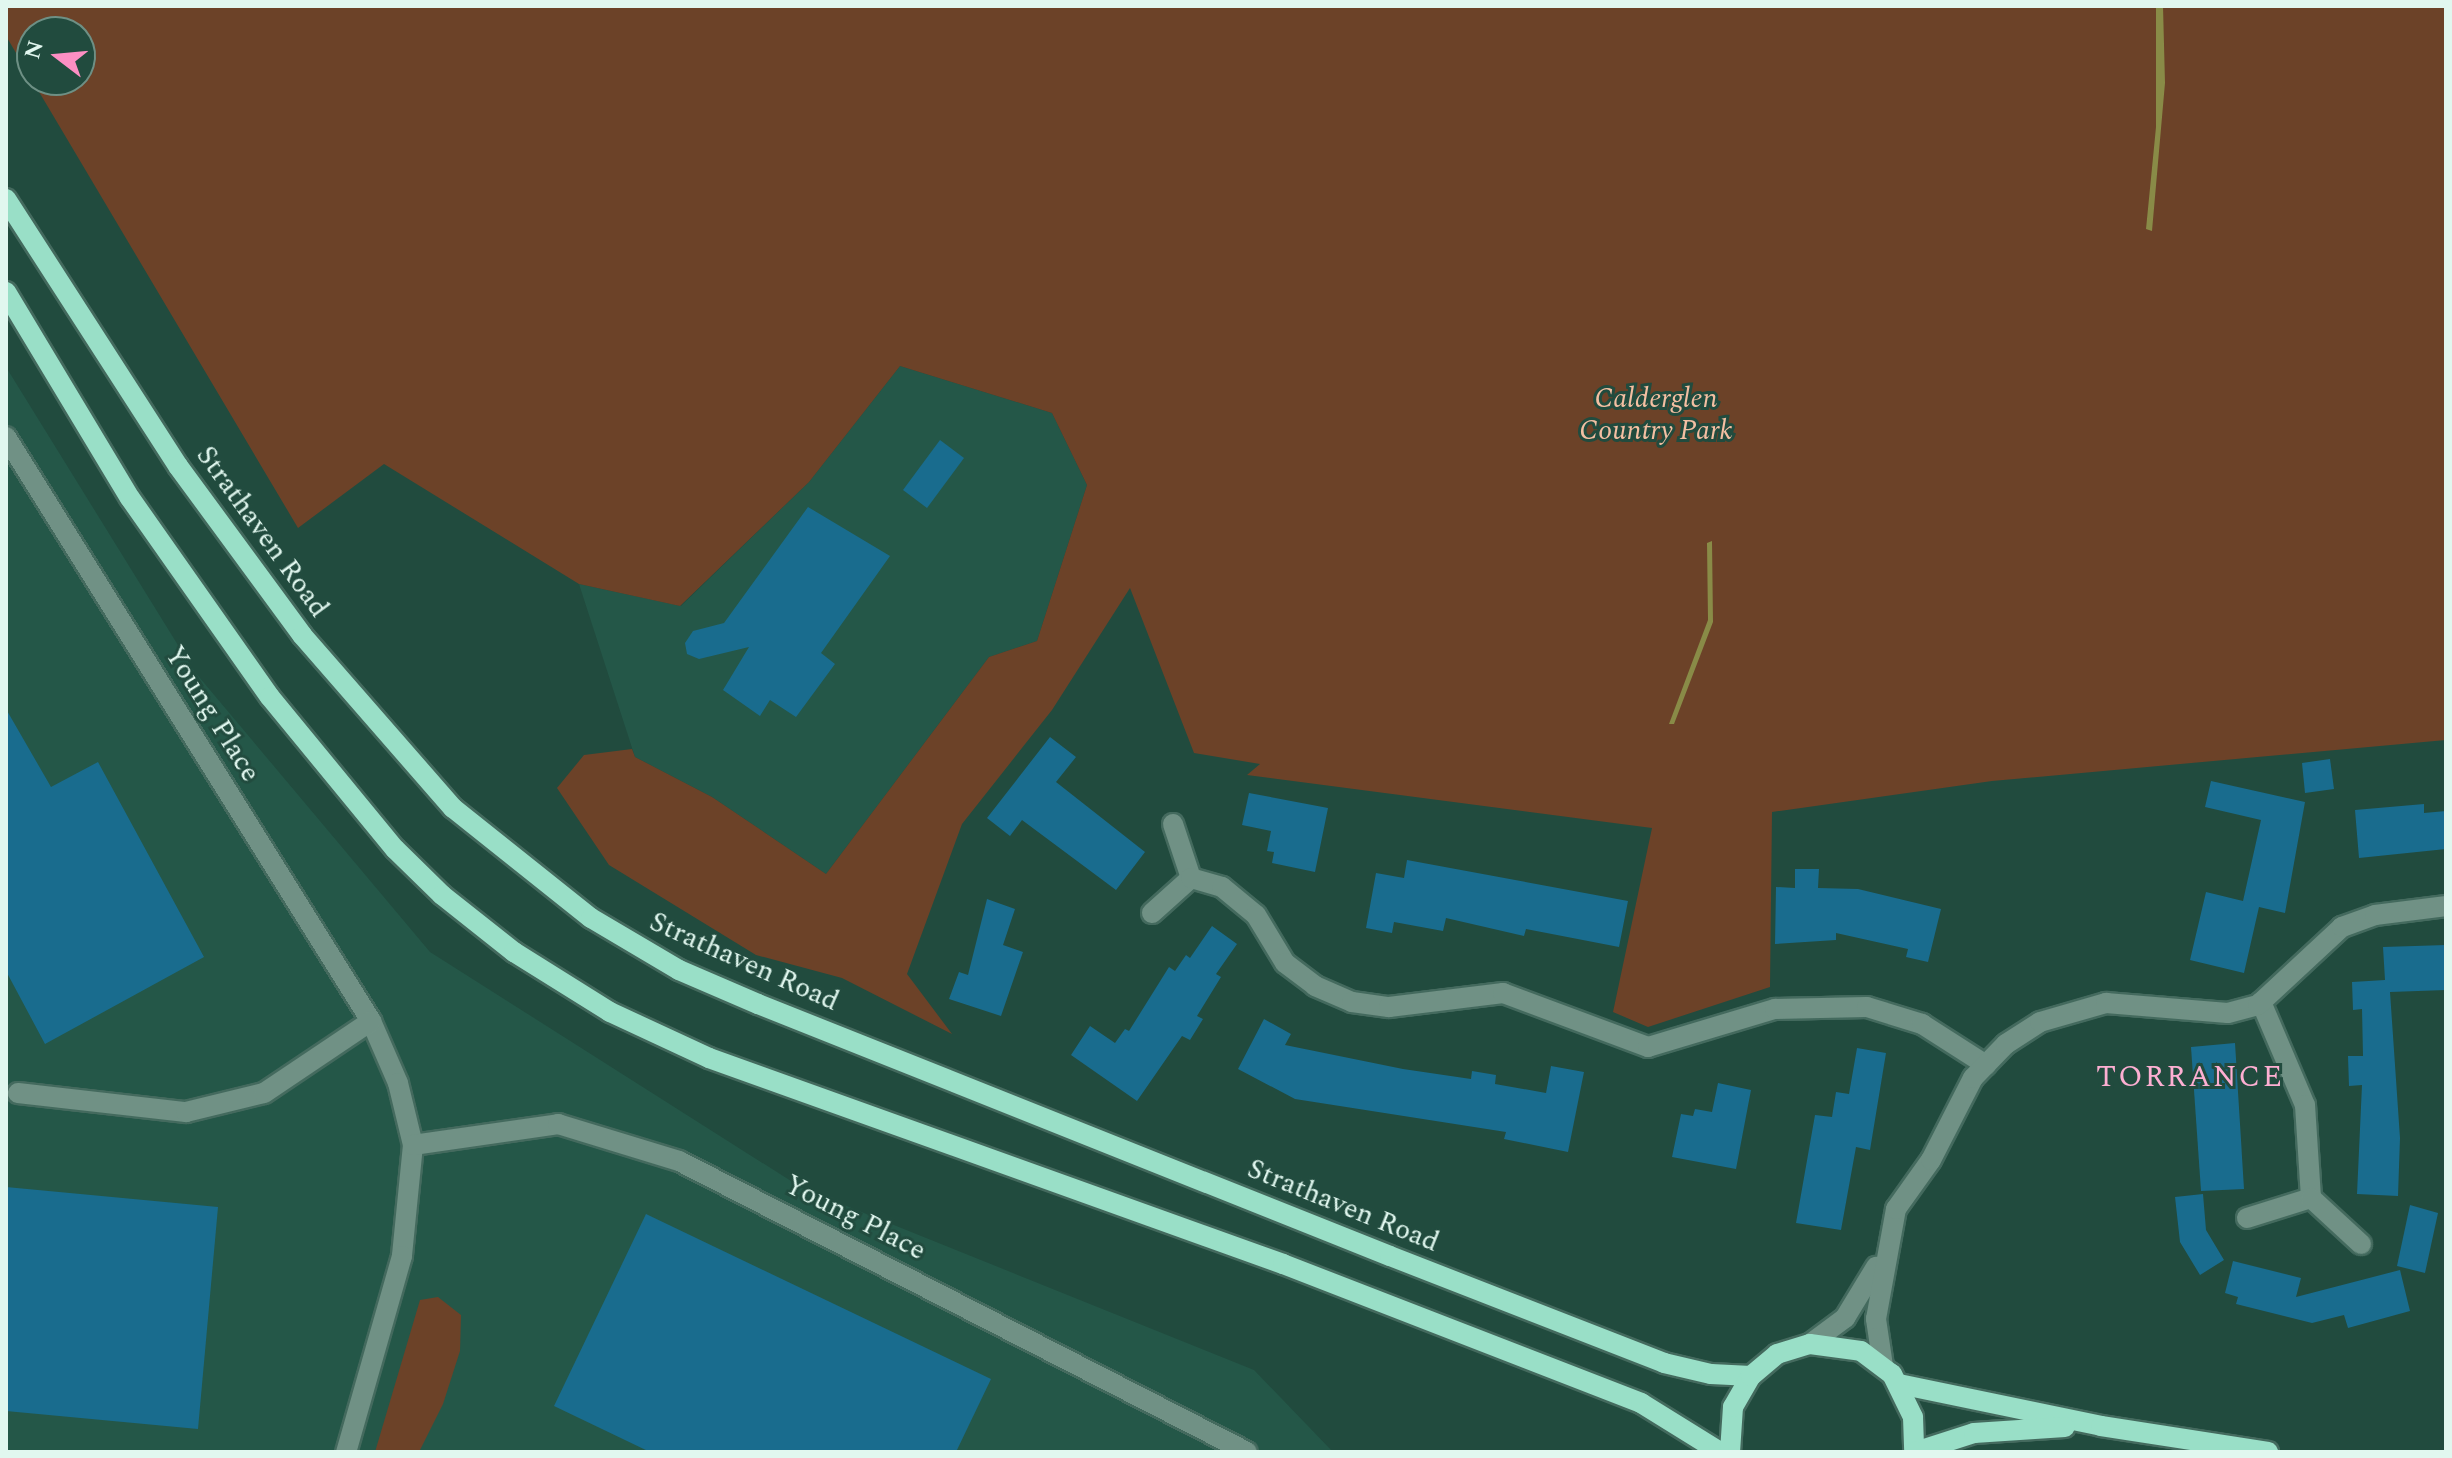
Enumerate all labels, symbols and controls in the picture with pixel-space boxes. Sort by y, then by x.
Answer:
north arrow [16,16,96,96]
text: N [16,37,53,63]
park label: Calderglen Country Park [1579,382,1733,448]
street label: Strathaven Road [189,440,335,624]
street label: Young Place [157,640,267,788]
street label: Strathaven Road [644,905,844,1019]
district label: TORRANCE [2096,1059,2284,1095]
street label: Strathaven Road [1242,1152,1444,1260]
street label: Young Place [779,1168,931,1268]

